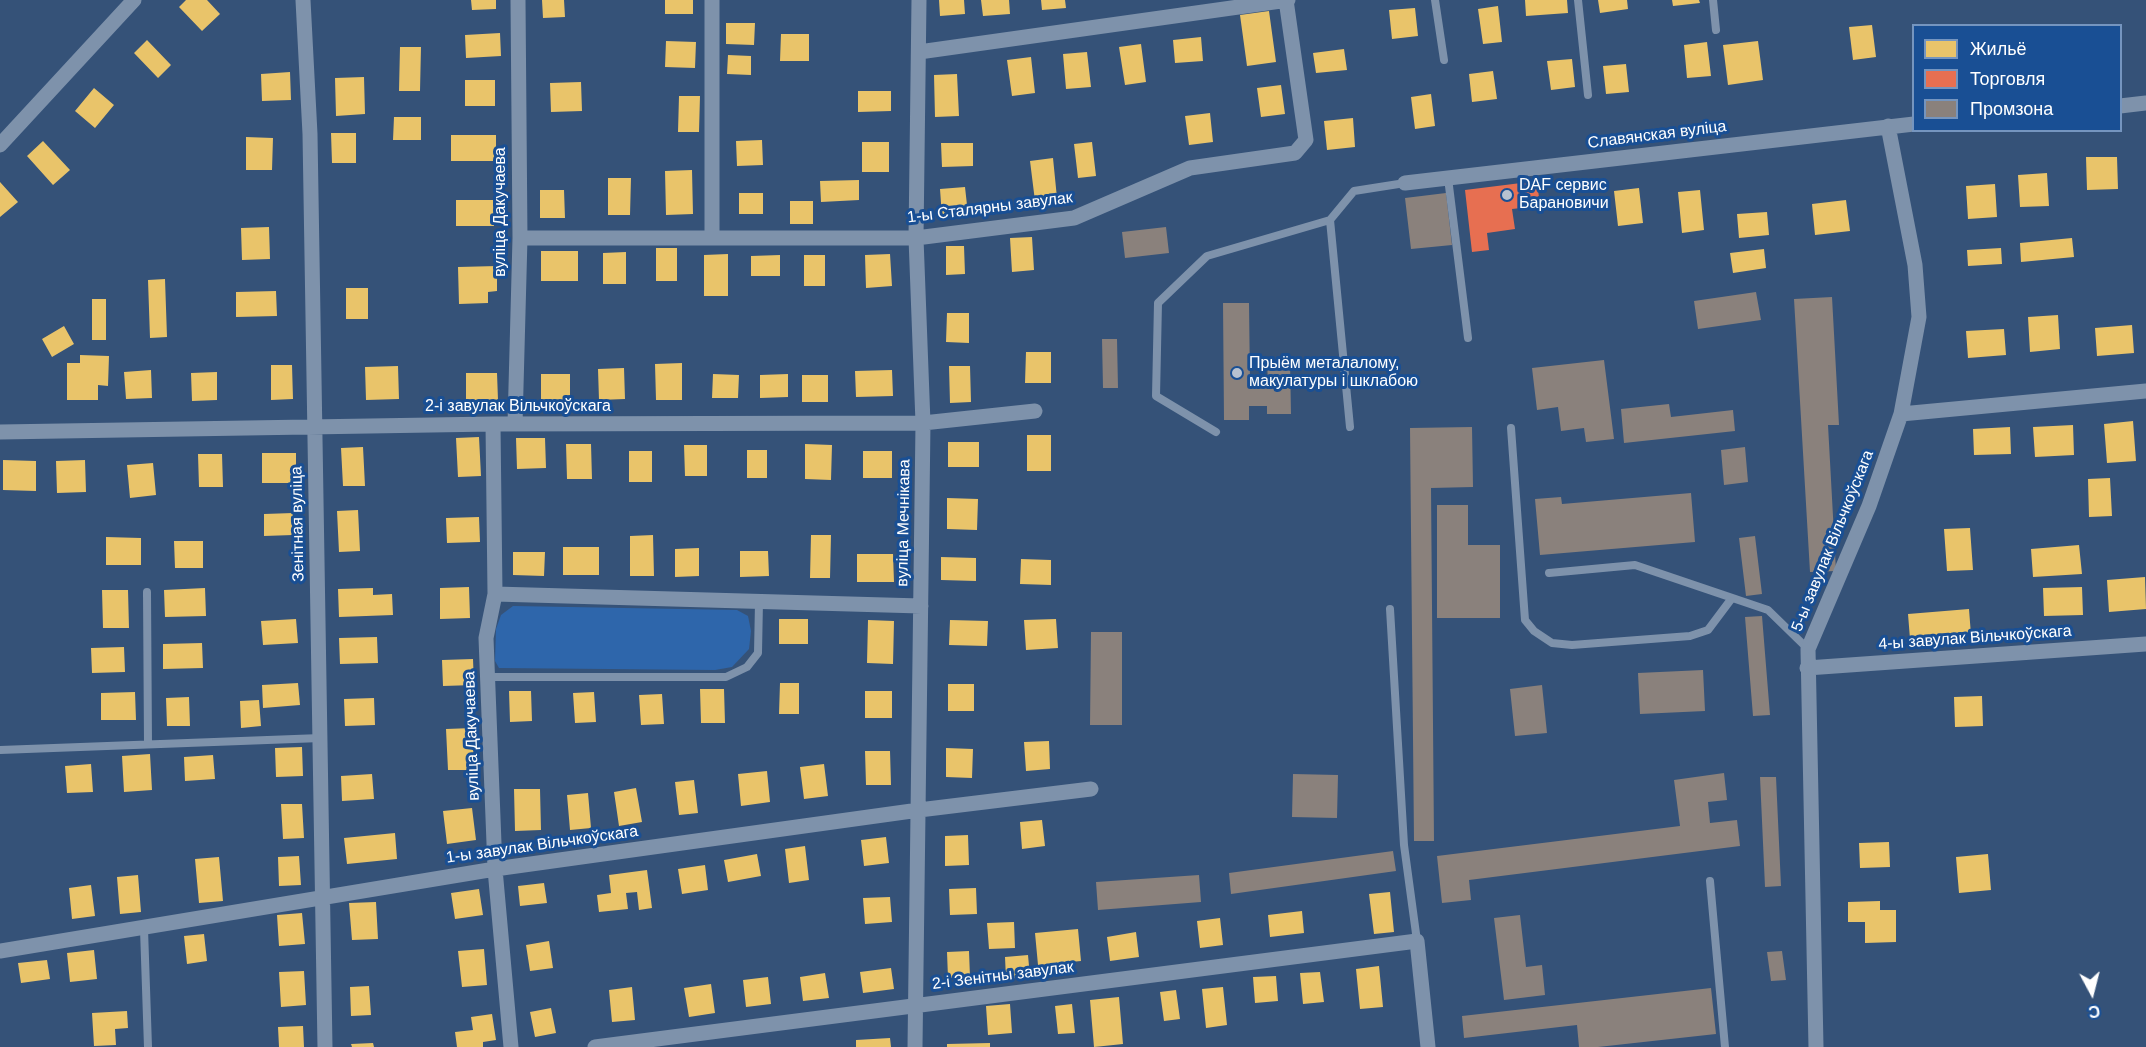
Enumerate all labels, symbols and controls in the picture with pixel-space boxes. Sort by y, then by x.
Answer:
legend [1912,24,2122,132]
text: Жильё [1970,39,2027,59]
text: Торговля [1970,69,2045,89]
text: Промзона [1970,99,2053,119]
street label: Славянская вуліца [1586,117,1728,153]
street label: вуліца Дакучаева [491,147,511,277]
place label: DAF сервис Барановичи [1519,176,1609,214]
street label: 1-ы Сталярны завулак [906,188,1074,228]
marker: DAF сервис Барановичи [1500,188,1514,202]
place label: Прыём металалому, макулатуры і шклабою [1249,354,1418,392]
marker: Прыём металалому, макулатуры і шклабою [1230,366,1244,380]
street label: 2-і завулак Вільчкоўскага [425,397,611,417]
street label: 5-ы завулак Вільчкоўскага [1788,448,1878,634]
street label: вуліца Мечнікава [893,459,915,587]
street label: Зенітная вуліца [287,466,309,582]
street label: 4-ы завулак Вільчкоўскага [1878,622,2072,654]
street label: вуліца Дакучаева [460,671,484,801]
street label: 1-ы завулак Вільчкоўскага [445,822,639,868]
street label: 2-і Зенітны завулак [931,958,1075,994]
north arrow [2062,963,2122,1023]
text: С [2087,1002,2101,1021]

